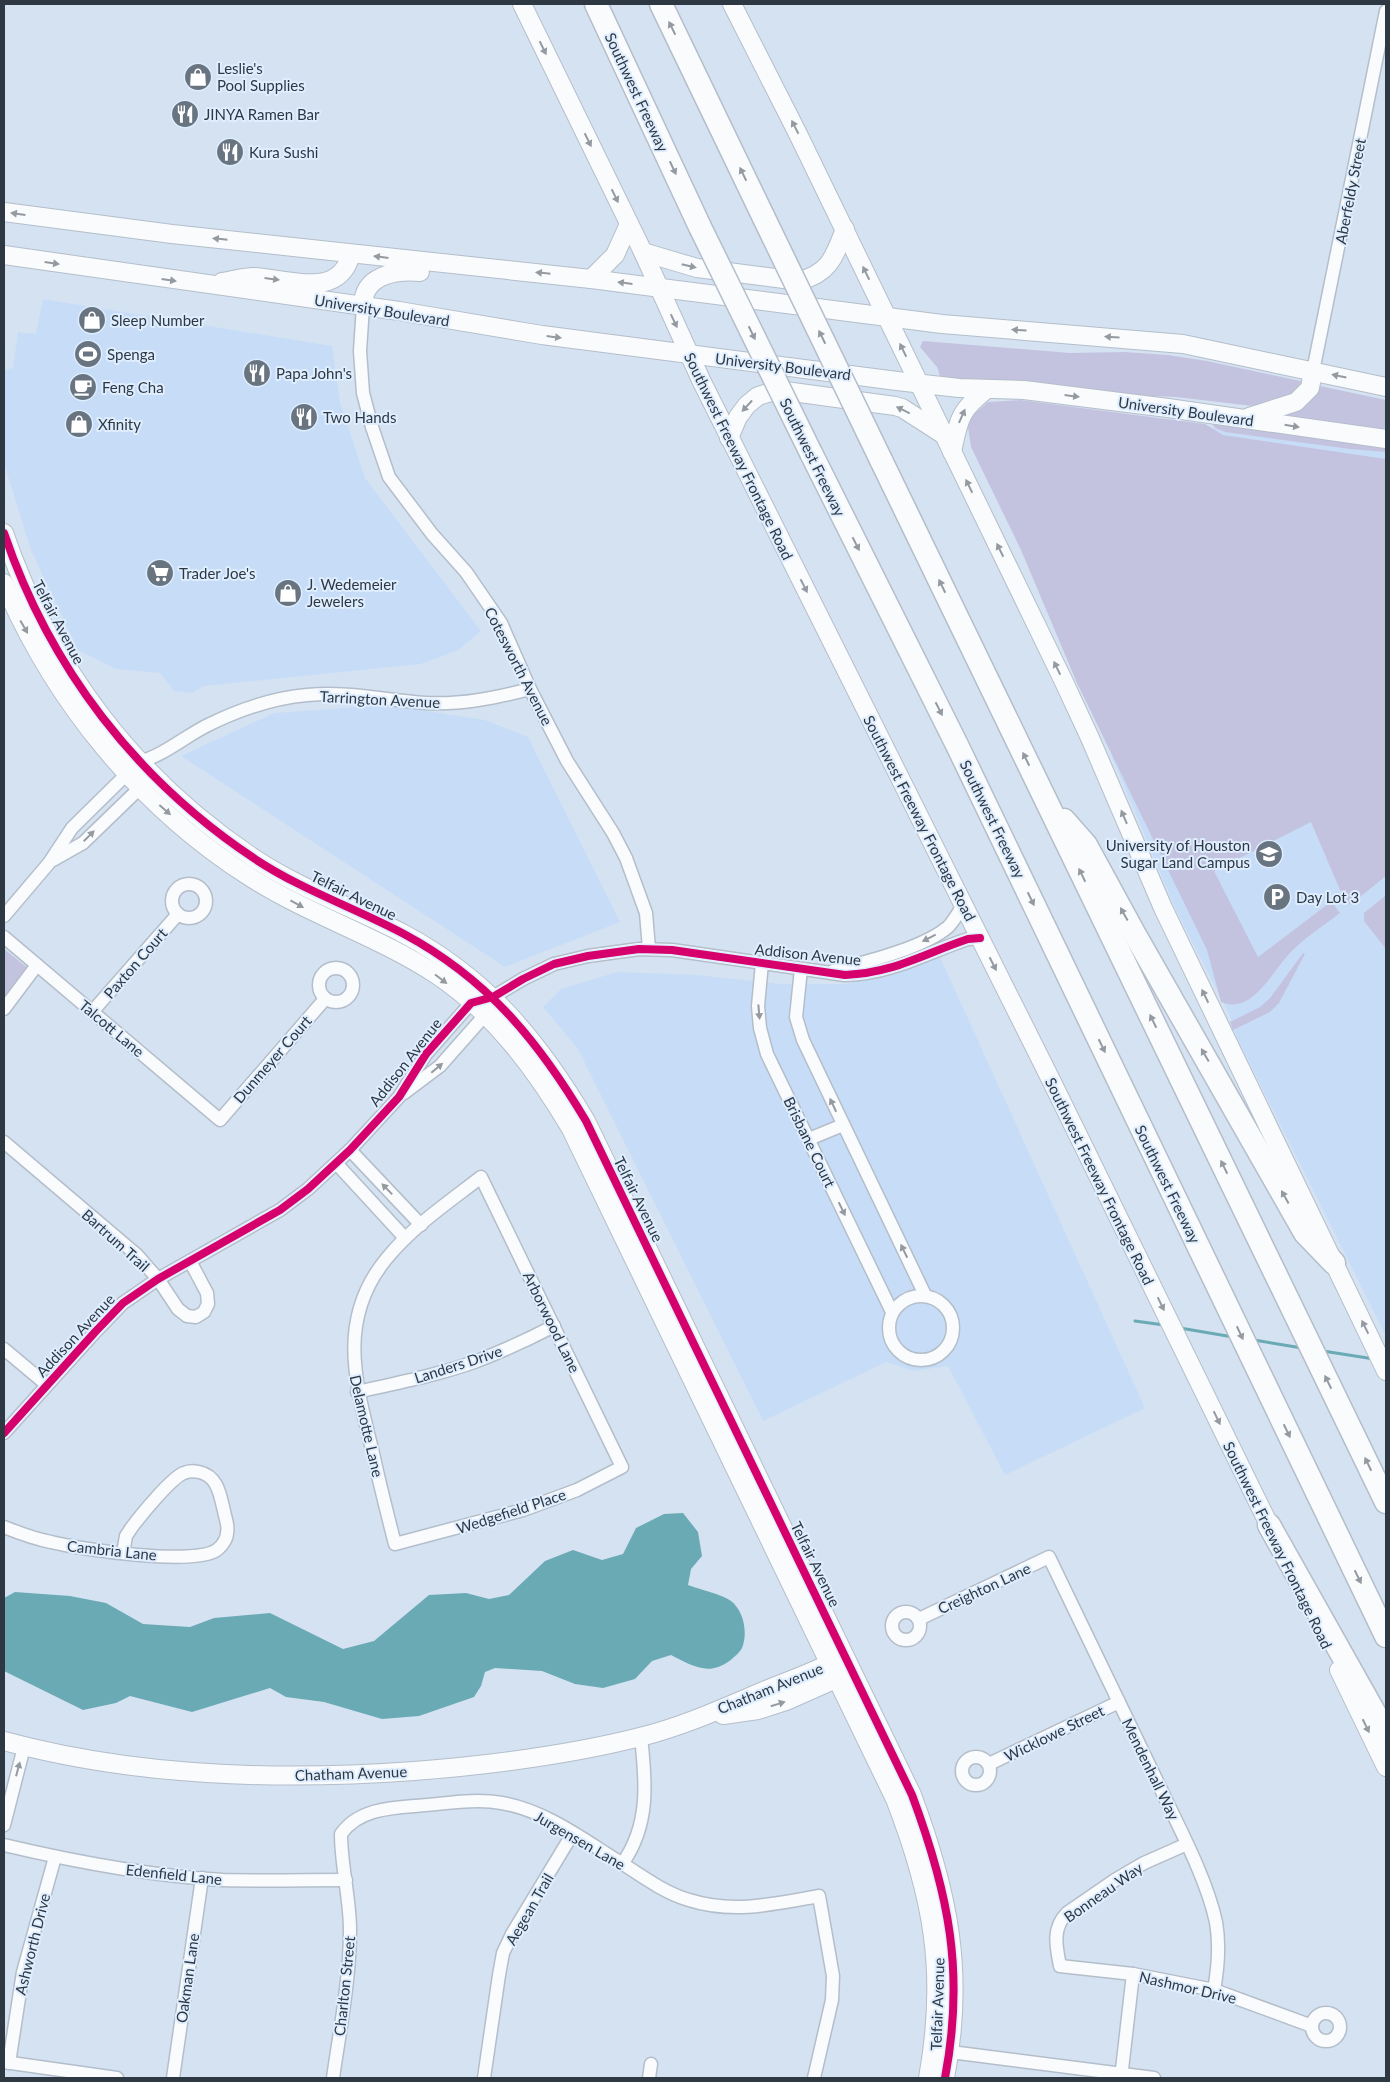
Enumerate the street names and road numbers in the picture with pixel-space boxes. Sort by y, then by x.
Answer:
street label: Southwest Freeway [601,30,673,155]
street label: Aberfeldy Street [1331,136,1369,245]
street label: University Boulevard [313,290,451,330]
street label: Southwest Freeway Frontage Road [681,349,797,563]
street label: University Boulevard [714,349,852,383]
street label: University Boulevard [1117,393,1255,429]
street label: Southwest Freeway [777,395,850,519]
street label: Telfair Avenue [29,577,89,667]
street label: Cotesworth Avenue [481,604,557,728]
street label: Tarrington Avenue [319,687,441,711]
street label: Southwest Freeway Frontage Road [860,712,980,924]
street label: Southwest Freeway [957,757,1030,881]
street label: Telfair Avenue [308,867,400,923]
street label: Paxton Court [100,924,171,1002]
street label: Addison Avenue [754,939,862,969]
street label: Talcott Lane [76,996,148,1060]
street label: Dunmeyer Court [229,1011,315,1106]
street label: Addison Avenue [365,1014,445,1110]
street label: Southwest Freeway Frontage Road [1042,1074,1158,1288]
street label: Brisbane Court [780,1094,840,1191]
street label: Southwest Freeway [1132,1122,1205,1246]
street label: Telfair Avenue [611,1153,667,1245]
street label: Bartrum Trail [79,1205,153,1275]
street label: Arborwood Lane [520,1268,584,1376]
street label: Addison Avenue [32,1290,118,1380]
street label: Landers Drive [412,1341,504,1387]
street label: Delamotte Lane [346,1373,388,1479]
street label: Southwest Freeway Frontage Road [1220,1438,1336,1652]
street label: Wedgefield Place [454,1485,568,1537]
street label: Telfair Avenue [788,1518,844,1610]
street label: Cambria Lane [66,1536,158,1564]
street label: Creighton Lane [935,1559,1033,1617]
street label: Chatham Avenue [715,1659,825,1717]
street label: Wicklowe Street [1001,1701,1107,1765]
street label: Mendenhall Way [1119,1715,1184,1823]
street label: Chatham Avenue [295,1762,407,1784]
street label: Jurgensen Lane [531,1807,629,1873]
street label: Bonneau Way [1060,1858,1146,1926]
street label: Edenfield Lane [125,1860,223,1888]
street label: Aegean Trail [501,1870,557,1948]
street label: Ashworth Drive [11,1891,53,1997]
street label: Oakman Lane [172,1932,202,2024]
street label: Charlton Street [330,1935,358,2037]
street label: Telfair Avenue [926,1957,948,2051]
street label: Nashmor Drive [1138,1967,1238,2007]

